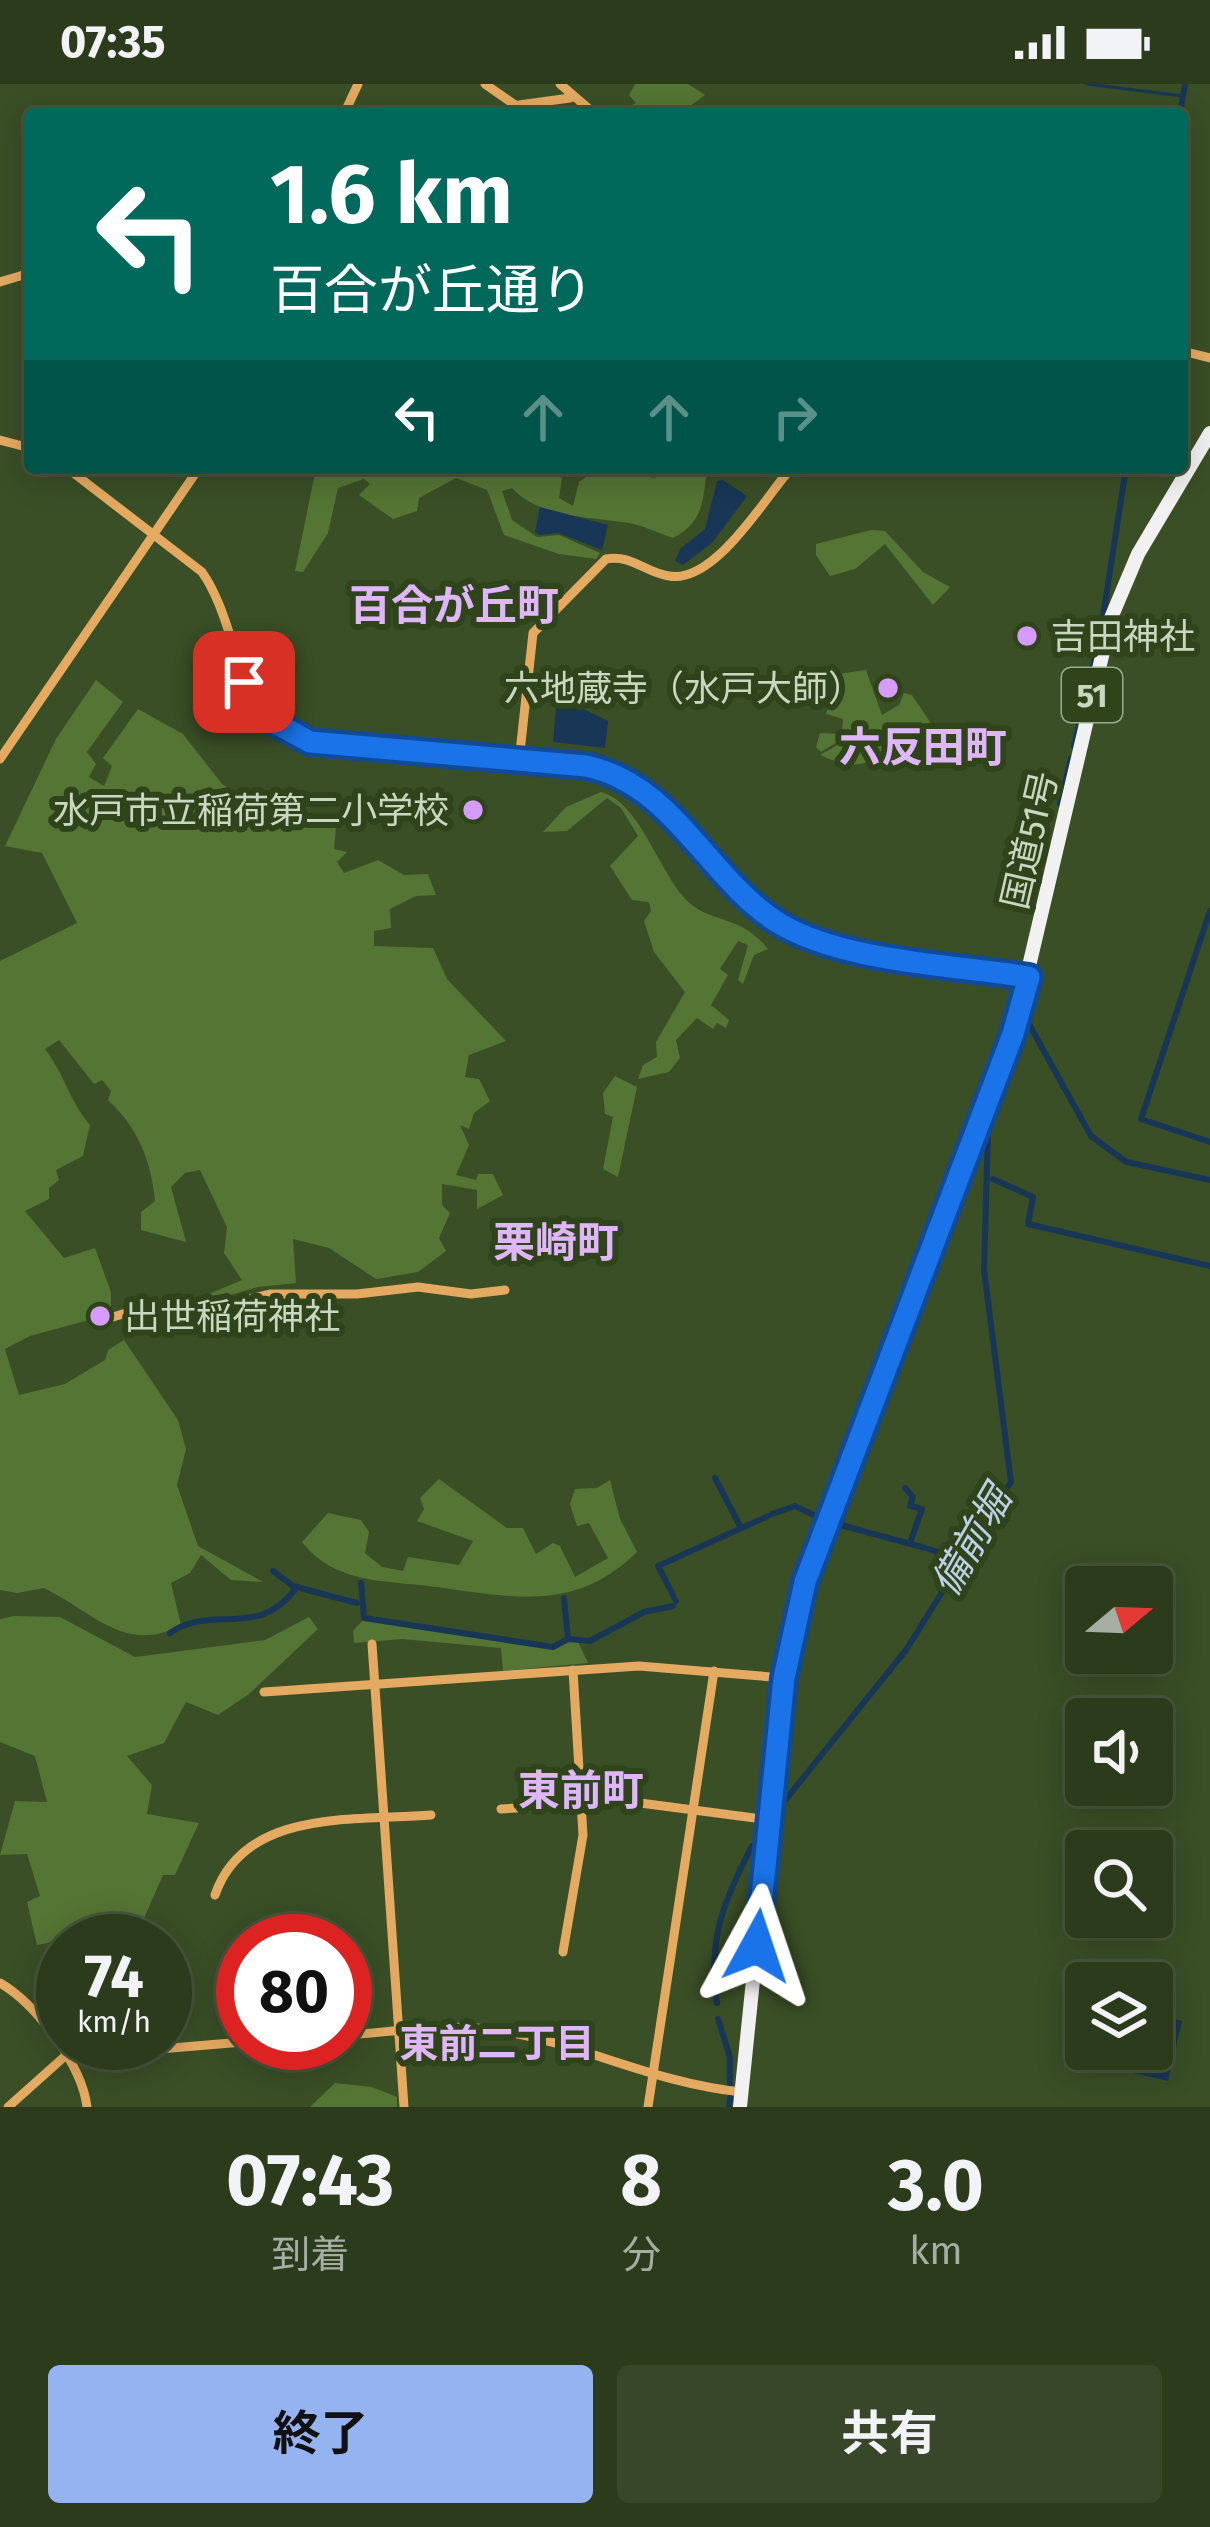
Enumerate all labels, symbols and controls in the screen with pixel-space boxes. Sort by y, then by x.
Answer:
text: 07:35 [60,15,166,69]
text: 1.6 km [270,144,513,245]
icon: left [72,156,228,312]
text: 百合が丘通り [270,259,594,323]
icon: left [384,384,450,450]
icon: ahead [510,384,576,450]
icon: ahead [636,384,702,450]
icon: right [762,384,828,450]
district label: 百合が丘町 [349,581,559,631]
place label: 吉田神社 [1051,615,1195,659]
marker: 吉田神社 [1014,623,1040,649]
pin [193,631,295,733]
icon: arrive [211,649,277,715]
place label: 六地蔵寺（水戸大師） [504,667,864,711]
road number: 51 [1062,668,1122,722]
marker: 六地蔵寺（水戸大師） [875,675,901,701]
district label: 六反田町 [839,723,1007,773]
street label: 国道51号 [993,767,1067,913]
place label: 水戸市立稲荷第二小学校 [53,789,449,833]
marker: 水戸市立稲荷第二小学校 [460,797,486,823]
district label: 栗崎町 [493,1218,619,1268]
place label: 出世稲荷神社 [124,1295,340,1339]
marker: 出世稲荷神社 [87,1303,113,1329]
water label: 備前堀 [923,1475,1024,1604]
north arrow [1065,1566,1173,1674]
map controls [1065,1566,1173,2070]
button: sound [1065,1698,1173,1806]
district label: 東前町 [518,1766,644,1816]
button: search [1065,1830,1173,1938]
position arrow [694,1883,820,2009]
speed limit sign: 80 [216,1914,372,2070]
text: 74 [84,1941,144,2013]
button: layers [1065,1962,1173,2070]
text: km/h [77,2004,151,2040]
district label: 東前二丁目 [399,2021,595,2067]
text: 07:43 [226,2138,394,2224]
text: 8 [620,2138,662,2224]
text: 3.0 [888,2143,984,2229]
text: km [909,2228,963,2274]
text: 到着 [271,2232,349,2278]
text: 分 [622,2232,661,2278]
button: 終了 [48,2365,593,2503]
button: 共有 [617,2365,1162,2503]

